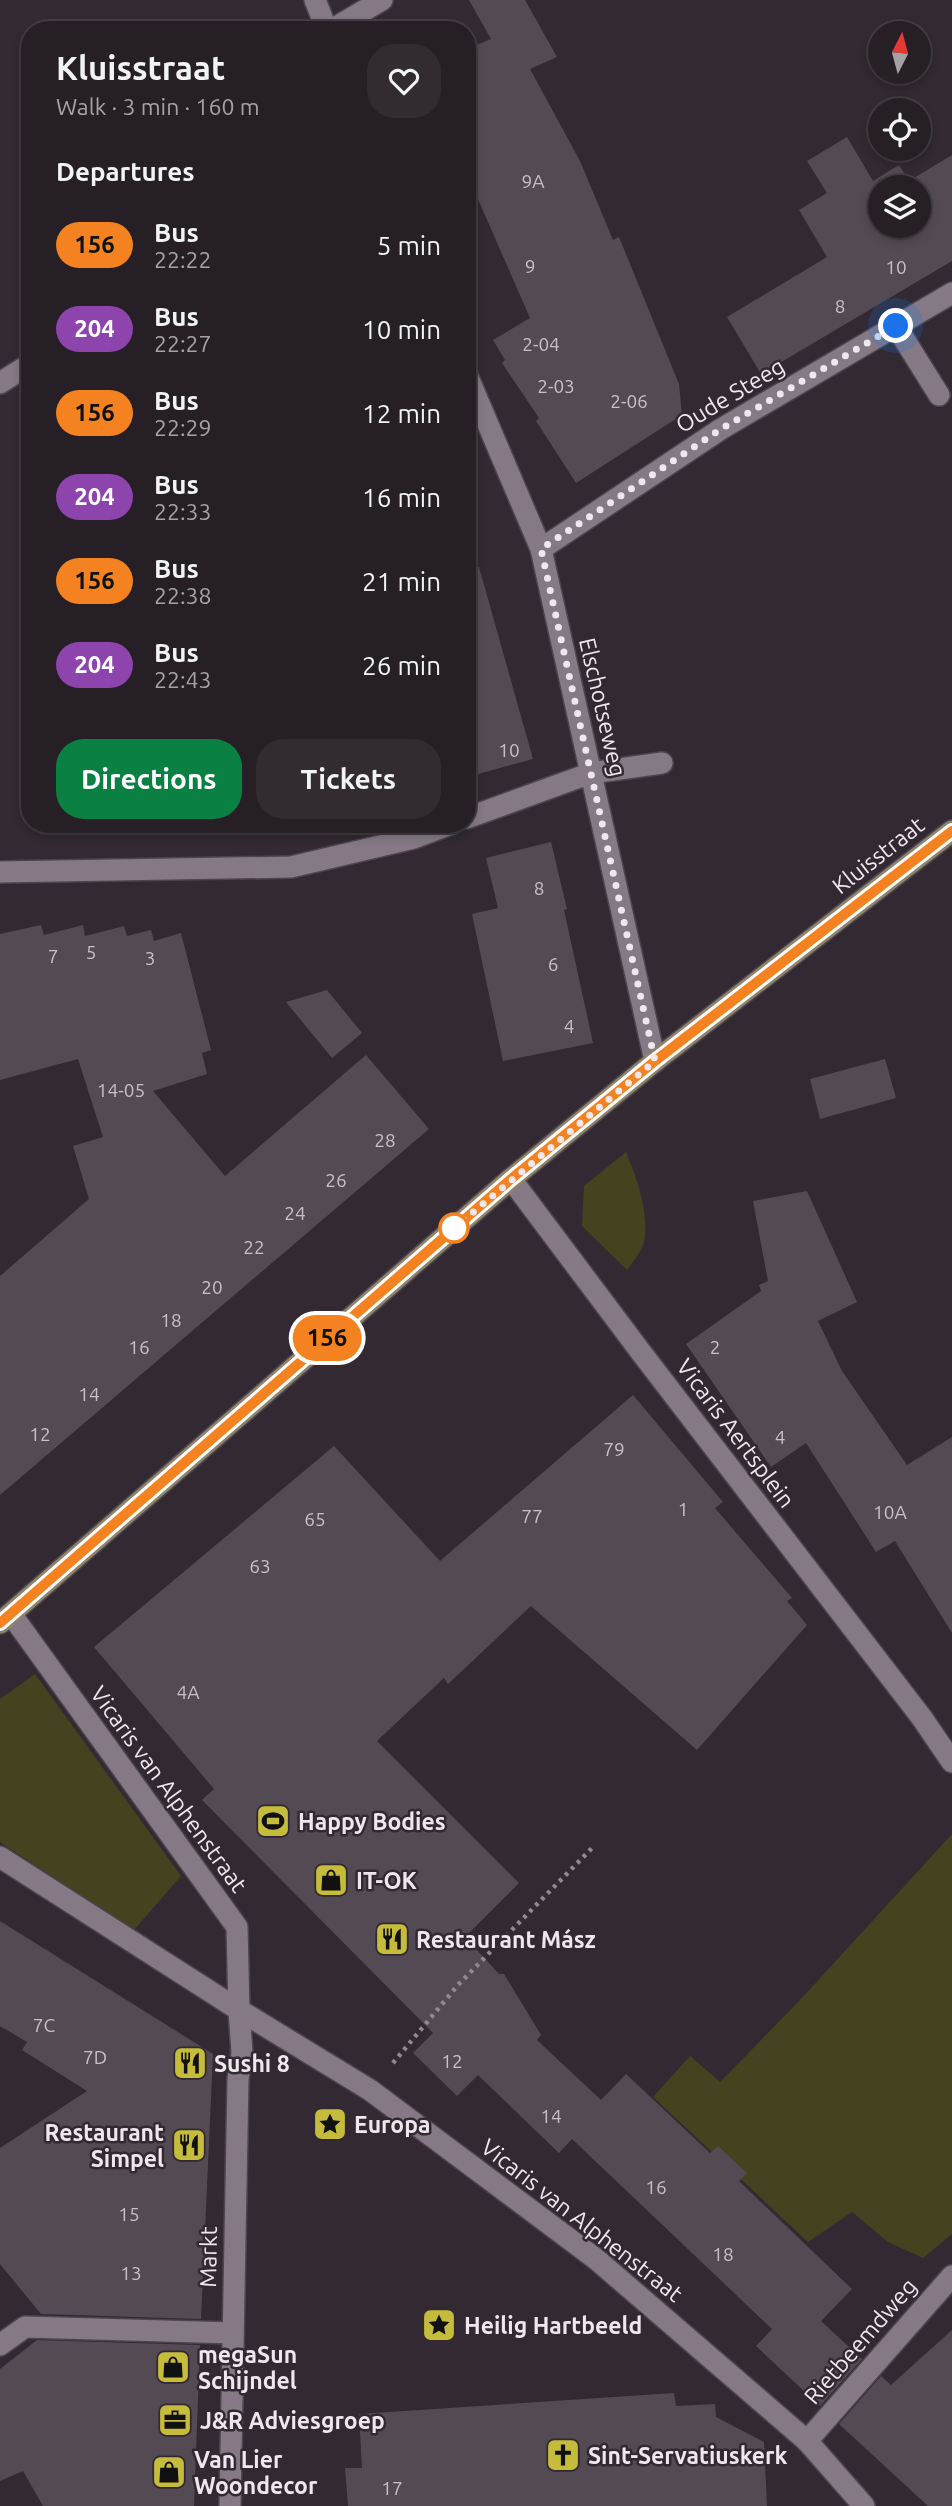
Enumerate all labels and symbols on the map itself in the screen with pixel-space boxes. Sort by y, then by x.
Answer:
north arrow [868,21,931,84]
house number: 9A [521,170,545,192]
house number: 9 [525,255,535,277]
house number: 10 [885,256,907,278]
house number: 8 [835,295,845,317]
your location [878,308,913,343]
house number: 2-04 [522,333,560,355]
street label: Oude Steeg [671,353,789,437]
house number: 2-03 [537,375,575,397]
house number: 2-06 [610,390,648,412]
street label: Elschotseweg [575,635,631,779]
house number: 10 [498,739,520,761]
street label: Kluisstraat [827,812,929,898]
house number: 8 [534,877,544,899]
house number: 5 [86,941,96,963]
house number: 7 [48,945,58,967]
house number: 3 [145,947,155,969]
house number: 6 [548,953,558,975]
house number: 4 [564,1015,574,1037]
house number: 14-05 [97,1079,145,1101]
house number: 28 [374,1129,396,1151]
house number: 26 [325,1169,347,1191]
house number: 24 [284,1202,306,1224]
unlabelled marker [439,1213,469,1243]
house number: 22 [243,1236,265,1258]
house number: 20 [201,1276,223,1298]
house number: 18 [160,1309,182,1331]
line badge: 156 [287,1315,367,1361]
house number: 16 [128,1336,150,1358]
house number: 2 [710,1336,720,1358]
street label: Vicaris Aertsplein [672,1354,800,1512]
house number: 14 [78,1383,100,1405]
house number: 12 [29,1423,51,1445]
house number: 4 [775,1426,785,1448]
house number: 79 [603,1438,625,1460]
house number: 1 [678,1498,688,1520]
house number: 10A [873,1501,908,1523]
house number: 77 [521,1505,543,1527]
house number: 65 [304,1508,326,1530]
house number: 63 [249,1555,271,1577]
street label: Vicaris van Alphenstraat [86,1681,252,1897]
house number: 4A [176,1681,200,1703]
sports icon: Happy Bodies [254,1802,292,1840]
place label: Happy Bodies [298,1809,446,1834]
shop icon: IT-OK [312,1861,350,1899]
place label: IT-OK [356,1868,418,1893]
restaurant icon: Restaurant Mász [373,1920,411,1958]
place label: Restaurant Mász [416,1927,596,1952]
house number: 7C [33,2014,56,2036]
restaurant icon: Sushi 8 [171,2044,209,2082]
house number: 7D [83,2046,107,2068]
house number: 12 [441,2050,463,2072]
place label: Sushi 8 [214,2051,290,2076]
place icon: Europa [311,2105,349,2143]
house number: 14 [540,2105,562,2127]
place label: Europa [354,2112,431,2137]
place label: Restaurant Simpel [45,2120,164,2171]
restaurant icon: Restaurant Simpel [170,2126,208,2164]
street label: Vicaris van Alphenstraat [477,2134,687,2306]
house number: 16 [645,2176,667,2198]
house number: 15 [118,2203,140,2225]
street label: Markt [195,2226,221,2288]
house number: 18 [712,2243,734,2265]
house number: 13 [120,2262,142,2284]
street label: Rietbeemdweg [799,2273,921,2409]
place icon: Heilig Hartbeeld [420,2306,458,2344]
place label: Heilig Hartbeeld [464,2313,642,2338]
place label: megaSun Schijndel [198,2342,297,2393]
shop icon: megaSun Schijndel [154,2348,192,2386]
office icon: J&R Adviesgroep [156,2401,194,2439]
place label: J&R Adviesgroep [200,2408,385,2433]
church icon: Sint-Servatiuskerk [544,2436,582,2474]
place label: Sint-Servatiuskerk [588,2443,788,2468]
place label: Van Lier Woondecor [194,2447,318,2498]
shop icon: Van Lier Woondecor [150,2453,188,2491]
house number: 17 [381,2477,403,2499]

